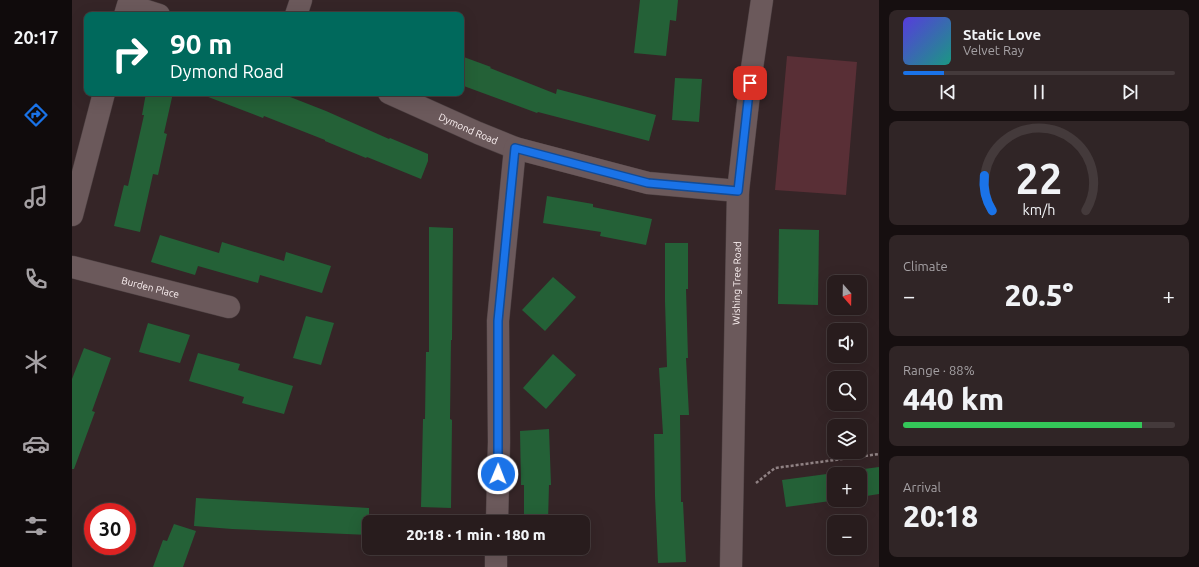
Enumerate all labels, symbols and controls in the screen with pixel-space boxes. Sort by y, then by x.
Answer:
text: Static Love [963,26,1041,43]
text: 20:17 [13,27,59,47]
icon: right [104,28,156,80]
text: 90 m [170,28,232,59]
text: Velvet Ray [963,43,1024,57]
text: Dymond Road [170,61,284,81]
pin [733,66,767,100]
icon: arrive [739,72,761,94]
icon: previous [937,81,959,103]
icon: pause [1028,81,1050,103]
icon: next [1119,81,1141,103]
icon: directions [22,101,50,129]
street label: Dymond Road [437,111,500,146]
text: 22 [1016,155,1062,202]
icon: music [22,183,50,211]
text: km/h [1023,201,1055,217]
street label: Wishing Tree Road [730,241,743,325]
text: Climate [903,259,948,273]
icon: phone [22,265,50,293]
street label: Burden Place [120,274,181,300]
north arrow [827,275,867,315]
map controls [827,275,867,555]
text: 20.5° [1004,278,1074,312]
text: − [903,283,915,308]
text: + [1163,283,1175,308]
button: sound [827,323,867,363]
icon: climate [22,348,50,376]
text: Range · 88% [903,363,975,377]
button: search [827,371,867,411]
text: 440 km [903,382,1004,416]
button: layers [827,419,867,459]
icon: car [22,430,50,458]
position arrow [477,453,519,495]
button: + [827,467,867,507]
text: Arrival [903,480,941,494]
text: 20:18 [903,499,978,533]
speed limit sign: 30 [84,503,136,555]
icon: filters [22,512,50,540]
button: − [827,515,867,555]
text: 20:18 · 1 min · 180 m [406,526,546,543]

